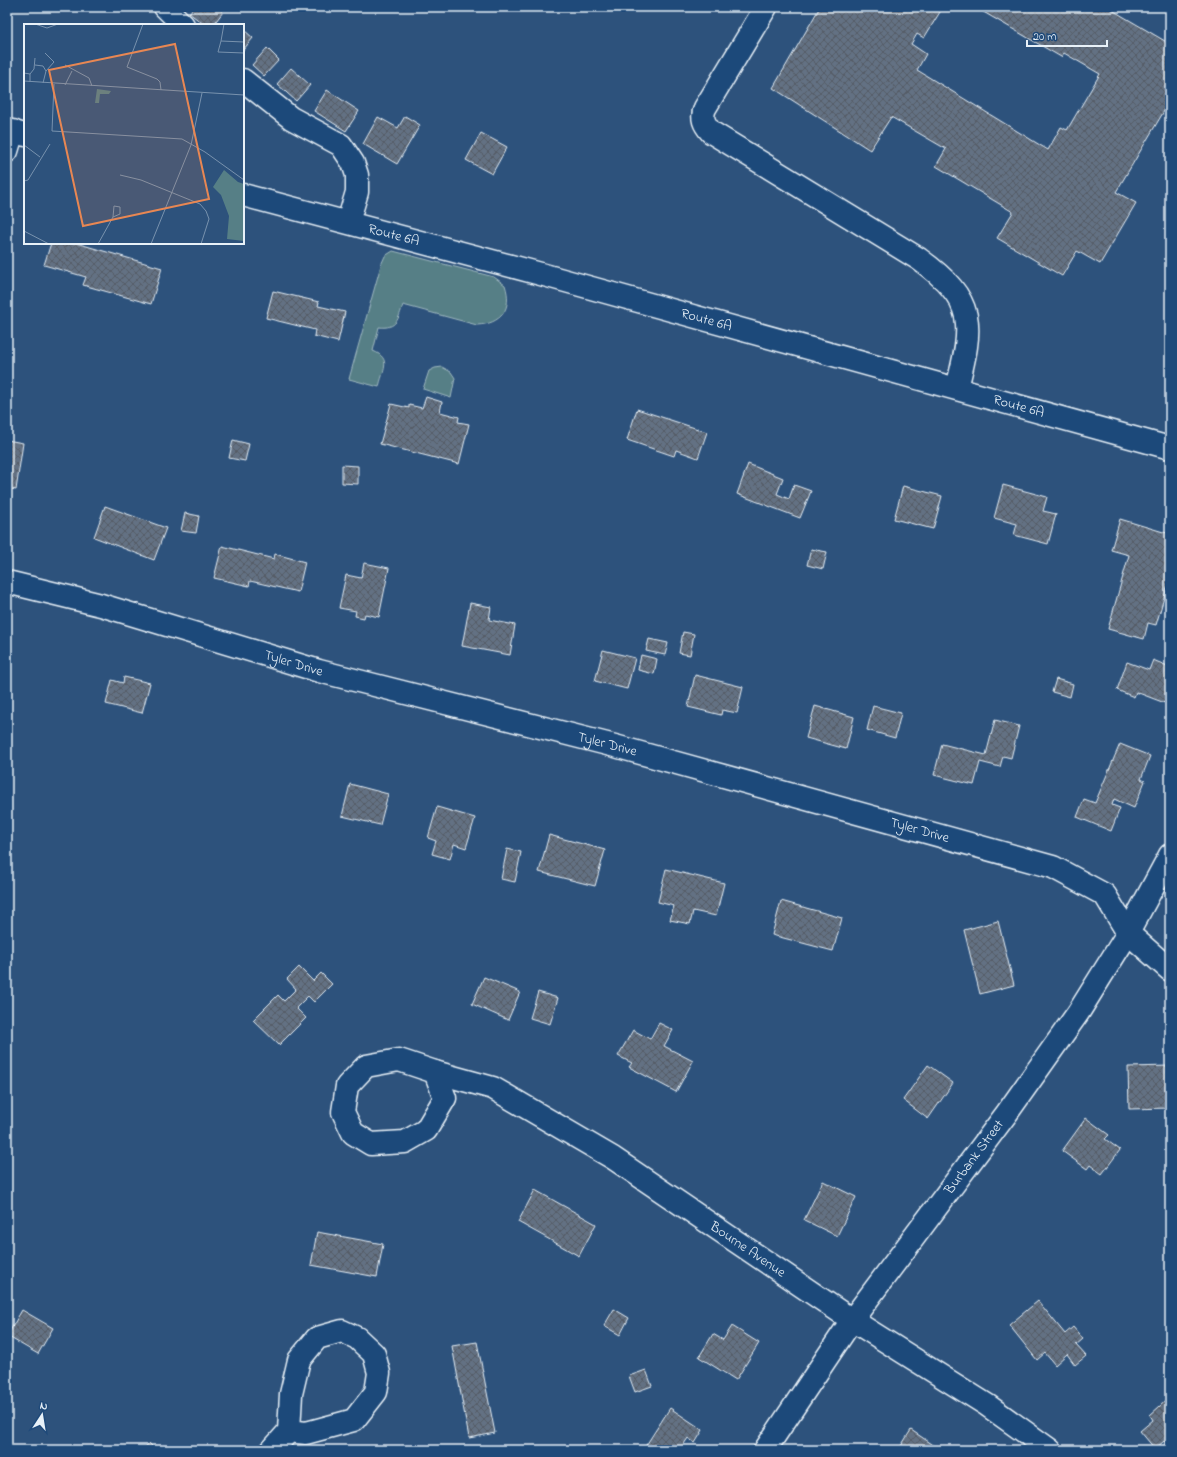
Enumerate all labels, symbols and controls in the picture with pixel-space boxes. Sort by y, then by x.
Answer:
scale bar [1027,22,1107,48]
inset map [24,24,244,244]
text: 20 m [1033,28,1056,46]
street label: Route 6A [366,218,422,252]
street label: Route 6A [678,303,734,337]
street label: Route 6A [991,389,1047,423]
street label: Tyler Drive [262,645,326,682]
street label: Tyler Drive [575,726,640,762]
street label: Tyler Drive [888,812,952,849]
street label: Burbank Street [938,1115,1009,1200]
street label: Bourne Avenue [705,1216,791,1283]
north arrow [22,1395,62,1435]
text: N [39,1398,49,1415]

